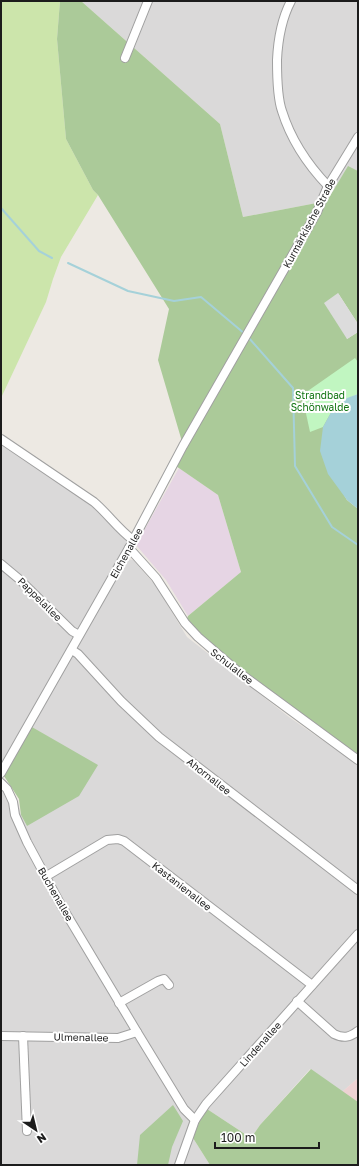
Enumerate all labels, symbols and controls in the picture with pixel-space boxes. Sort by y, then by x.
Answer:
street label: Kurmärkische Straße [280,176,338,270]
park label: Strandbad Schönwalde [291,389,350,413]
street label: Eichenallee [107,525,145,580]
street label: Pappelallee [16,575,65,624]
street label: Schulallee [208,646,256,686]
street label: Ahornallee [185,755,234,797]
street label: Kastanienallee [150,859,214,913]
street label: Buchenallee [36,865,76,923]
street label: Lindenallee [237,1019,283,1069]
street label: Ulmenallee [53,1031,109,1043]
north arrow [16,1110,56,1150]
scale bar [215,1124,319,1150]
text: 100 m [221,1130,255,1145]
text: N [35,1131,49,1146]

